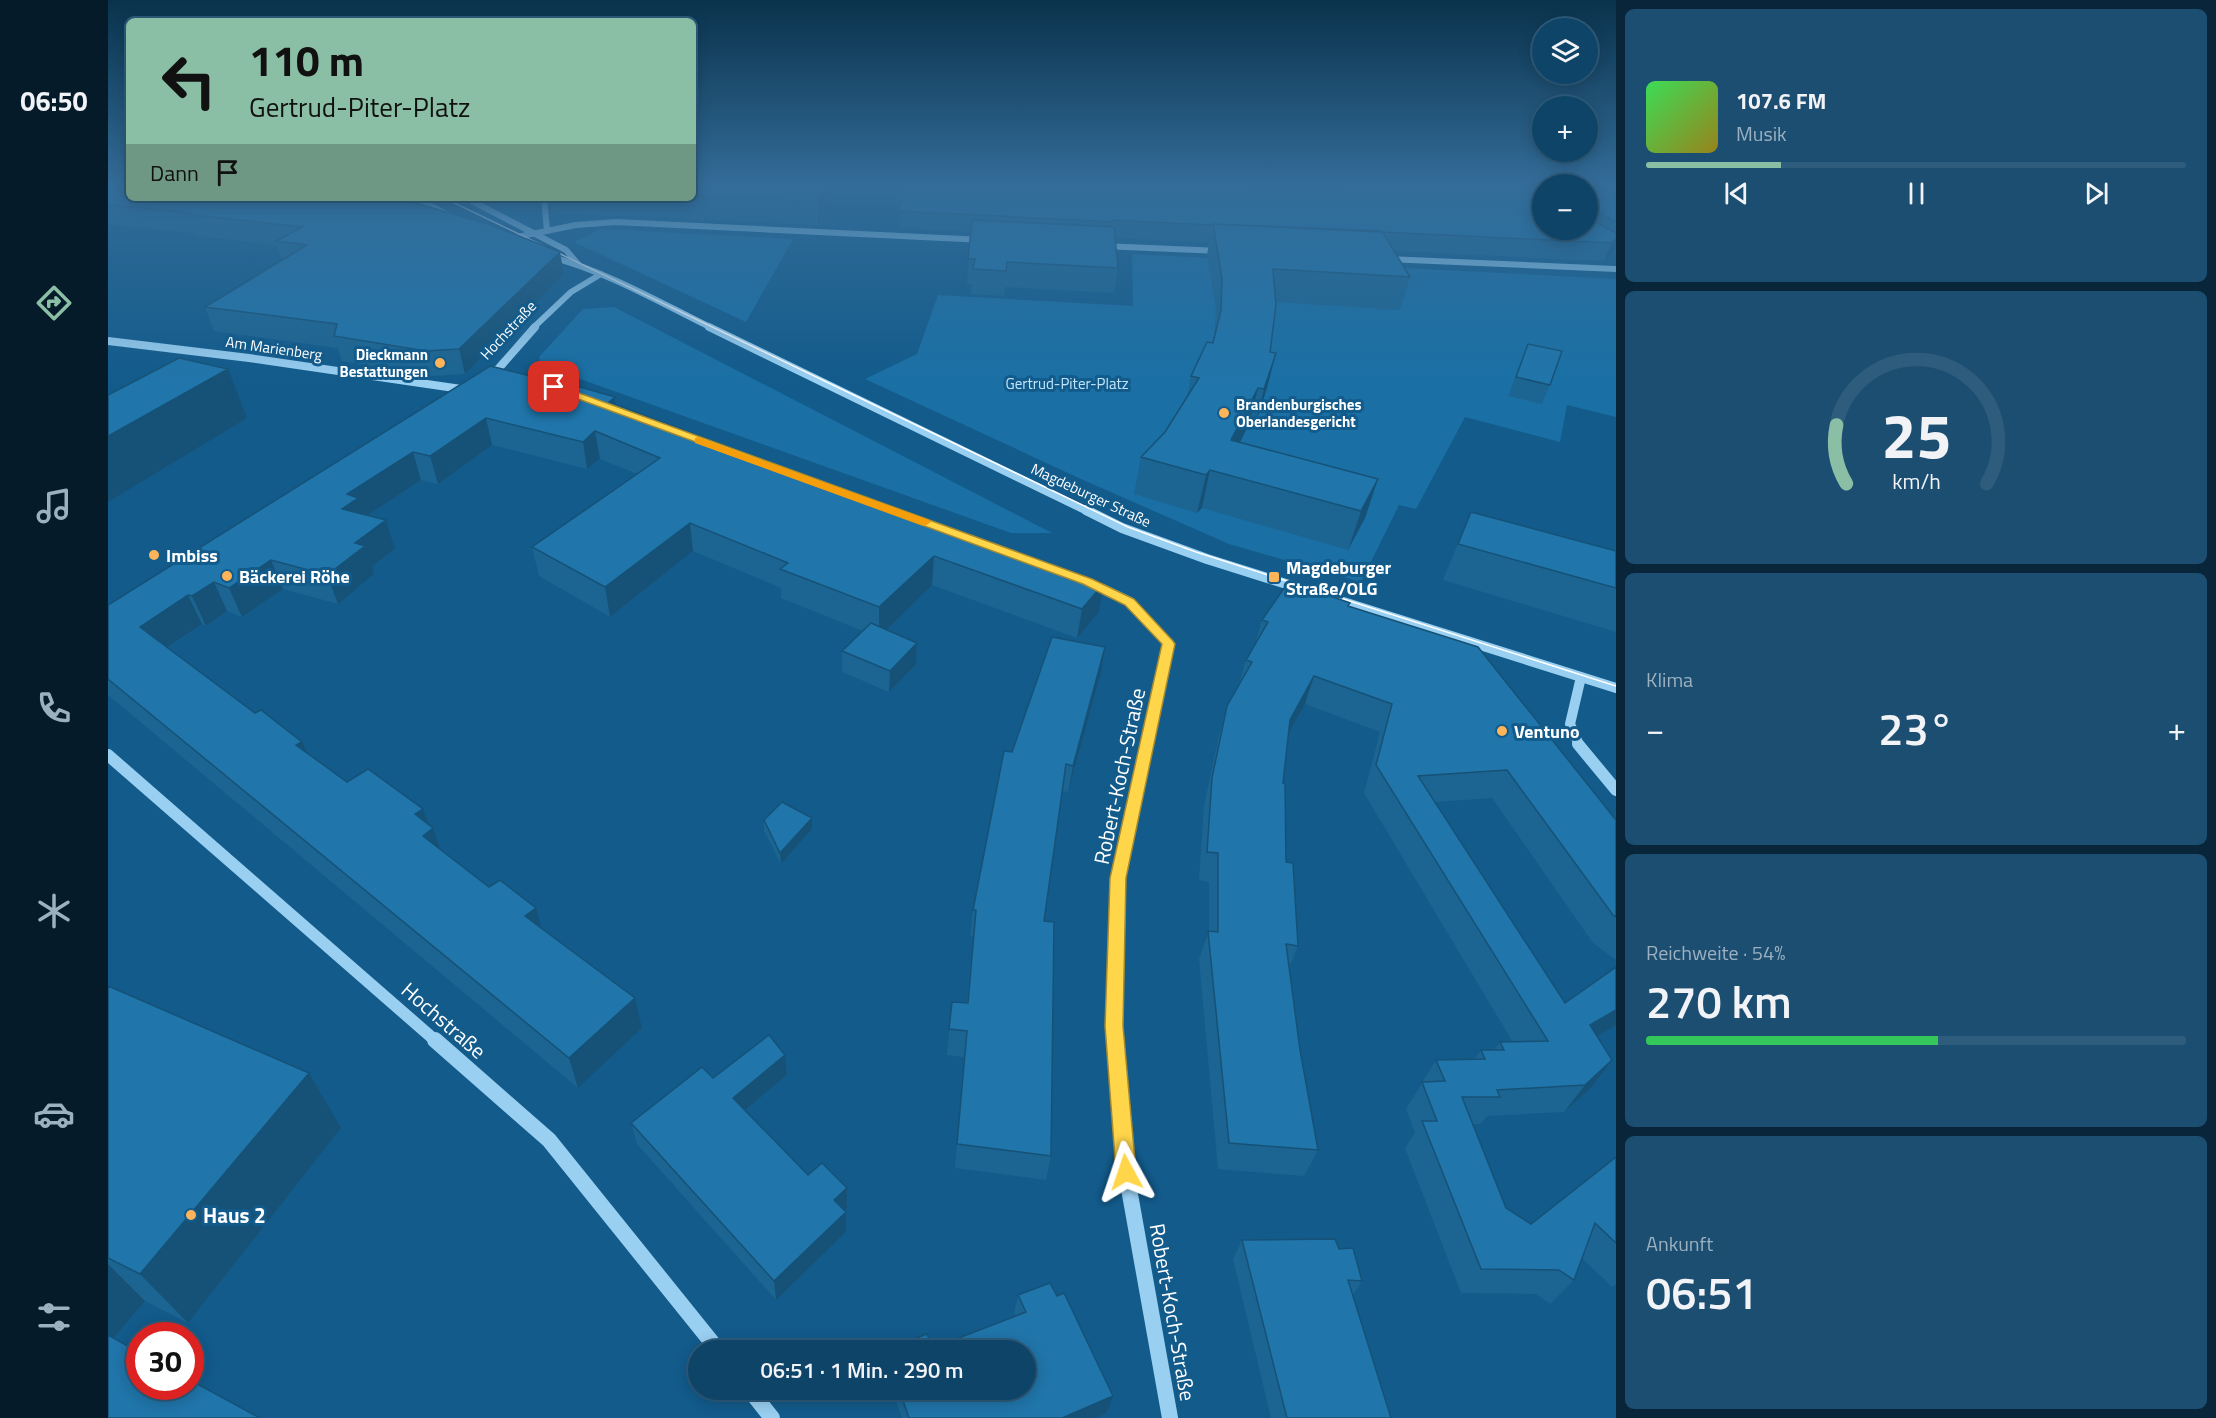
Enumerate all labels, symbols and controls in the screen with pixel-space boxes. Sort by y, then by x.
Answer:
map controls [1532,18,1598,240]
button: layers [1532,18,1598,84]
text: 110 m [249,28,364,92]
icon: left [150,42,228,120]
text: 06:50 [20,80,88,121]
text: 107.6 FM [1736,84,1826,118]
text: Gertrud-Piter-Platz [249,86,470,127]
button: + [1532,96,1598,162]
text: Musik [1736,118,1787,149]
text: Dann [150,156,199,190]
icon: arrive [211,156,244,189]
button: − [1532,174,1598,240]
icon: previous [1720,177,1753,210]
icon: pause [1900,177,1933,210]
icon: next [2080,177,2113,210]
icon: directions [33,282,75,324]
street label: Hochstraße [474,295,542,365]
street label: Am Marienberg [224,330,324,366]
place label: Dieckmann Bestattungen [340,343,428,383]
marker: Dieckmann Bestattungen [433,356,447,370]
pin [528,361,579,412]
icon: arrive [537,370,570,403]
park label: Gertrud-Piter-Platz [1006,372,1129,395]
text: 25 [1881,387,1951,482]
place label: Brandenburgisches Oberlandesgericht [1236,393,1362,433]
marker: Brandenburgisches Oberlandesgericht [1217,406,1231,420]
street label: Magdeburger Straße [1027,457,1155,533]
text: km/h [1892,466,1940,498]
icon: music [33,485,75,527]
place label: Imbiss [166,542,218,569]
marker: Imbiss [147,548,161,562]
place label: Magdeburger Straße/OLG [1286,554,1392,602]
place label: Bäckerei Röhe [239,563,350,590]
marker: Bäckerei Röhe [220,569,234,583]
marker: Magdeburger Straße/OLG [1267,570,1281,584]
text: Klima [1646,664,1693,695]
street label: Robert-Koch-Straße [1085,685,1153,867]
icon: phone [33,687,75,729]
text: 23° [1878,694,1954,762]
text: − [1646,704,1664,754]
text: + [2168,704,2186,754]
place label: Ventuno [1514,718,1580,745]
marker: Ventuno [1495,724,1509,738]
icon: climate [33,890,75,932]
text: Reichweite · 54% [1646,937,1785,968]
text: 270 km [1646,967,1792,1035]
street label: Hochstraße [395,974,493,1066]
icon: car [33,1093,75,1135]
position arrow [1094,1140,1158,1204]
place label: Haus 2 [203,1199,266,1231]
marker: Haus 2 [184,1208,198,1222]
street label: Robert-Koch-Straße [1142,1221,1204,1403]
text: Ankunft [1646,1228,1713,1259]
text: 06:51 [1646,1258,1758,1326]
icon: filters [33,1296,75,1338]
speed limit sign: 30 [126,1322,204,1400]
text: 06:51 · 1 Min. · 290 m [760,1353,964,1387]

